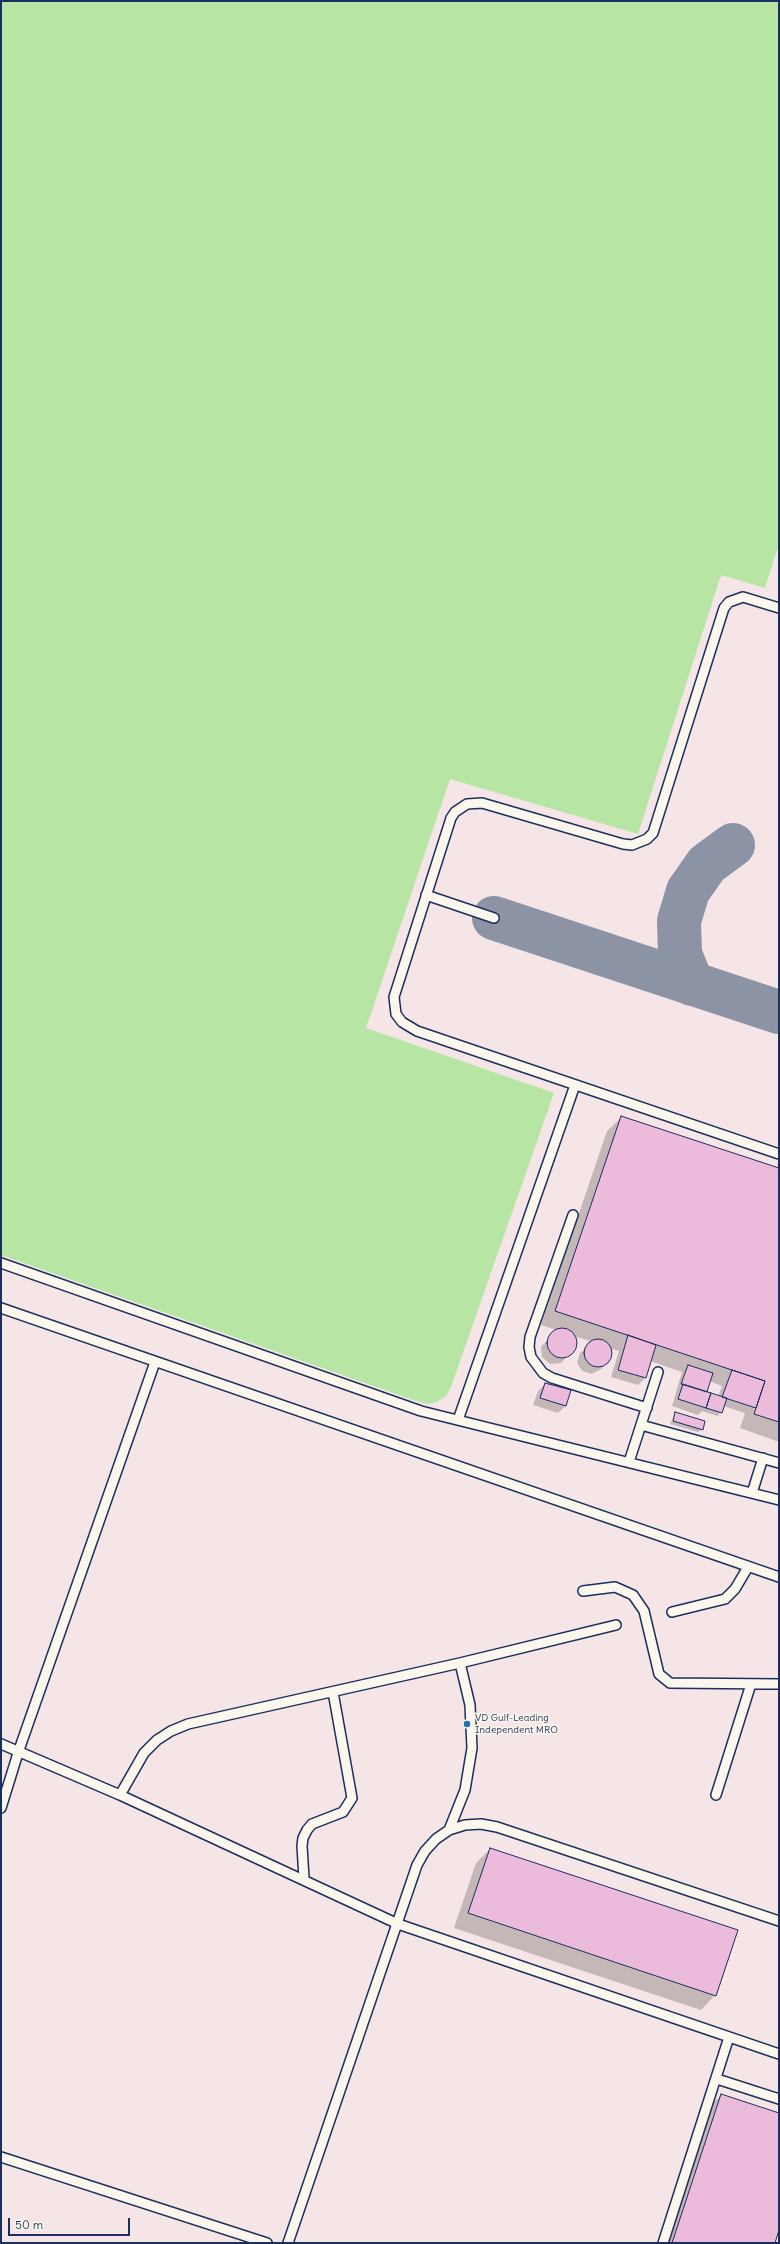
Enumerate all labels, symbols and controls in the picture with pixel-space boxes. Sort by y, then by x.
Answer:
place label: VD Gulf-Leading Independent MRO [475,1712,558,1736]
marker: VD Gulf-Leading Independent MRO [462,1719,472,1729]
scale bar [10,2210,132,2236]
text: 50 m [15,2217,43,2232]

